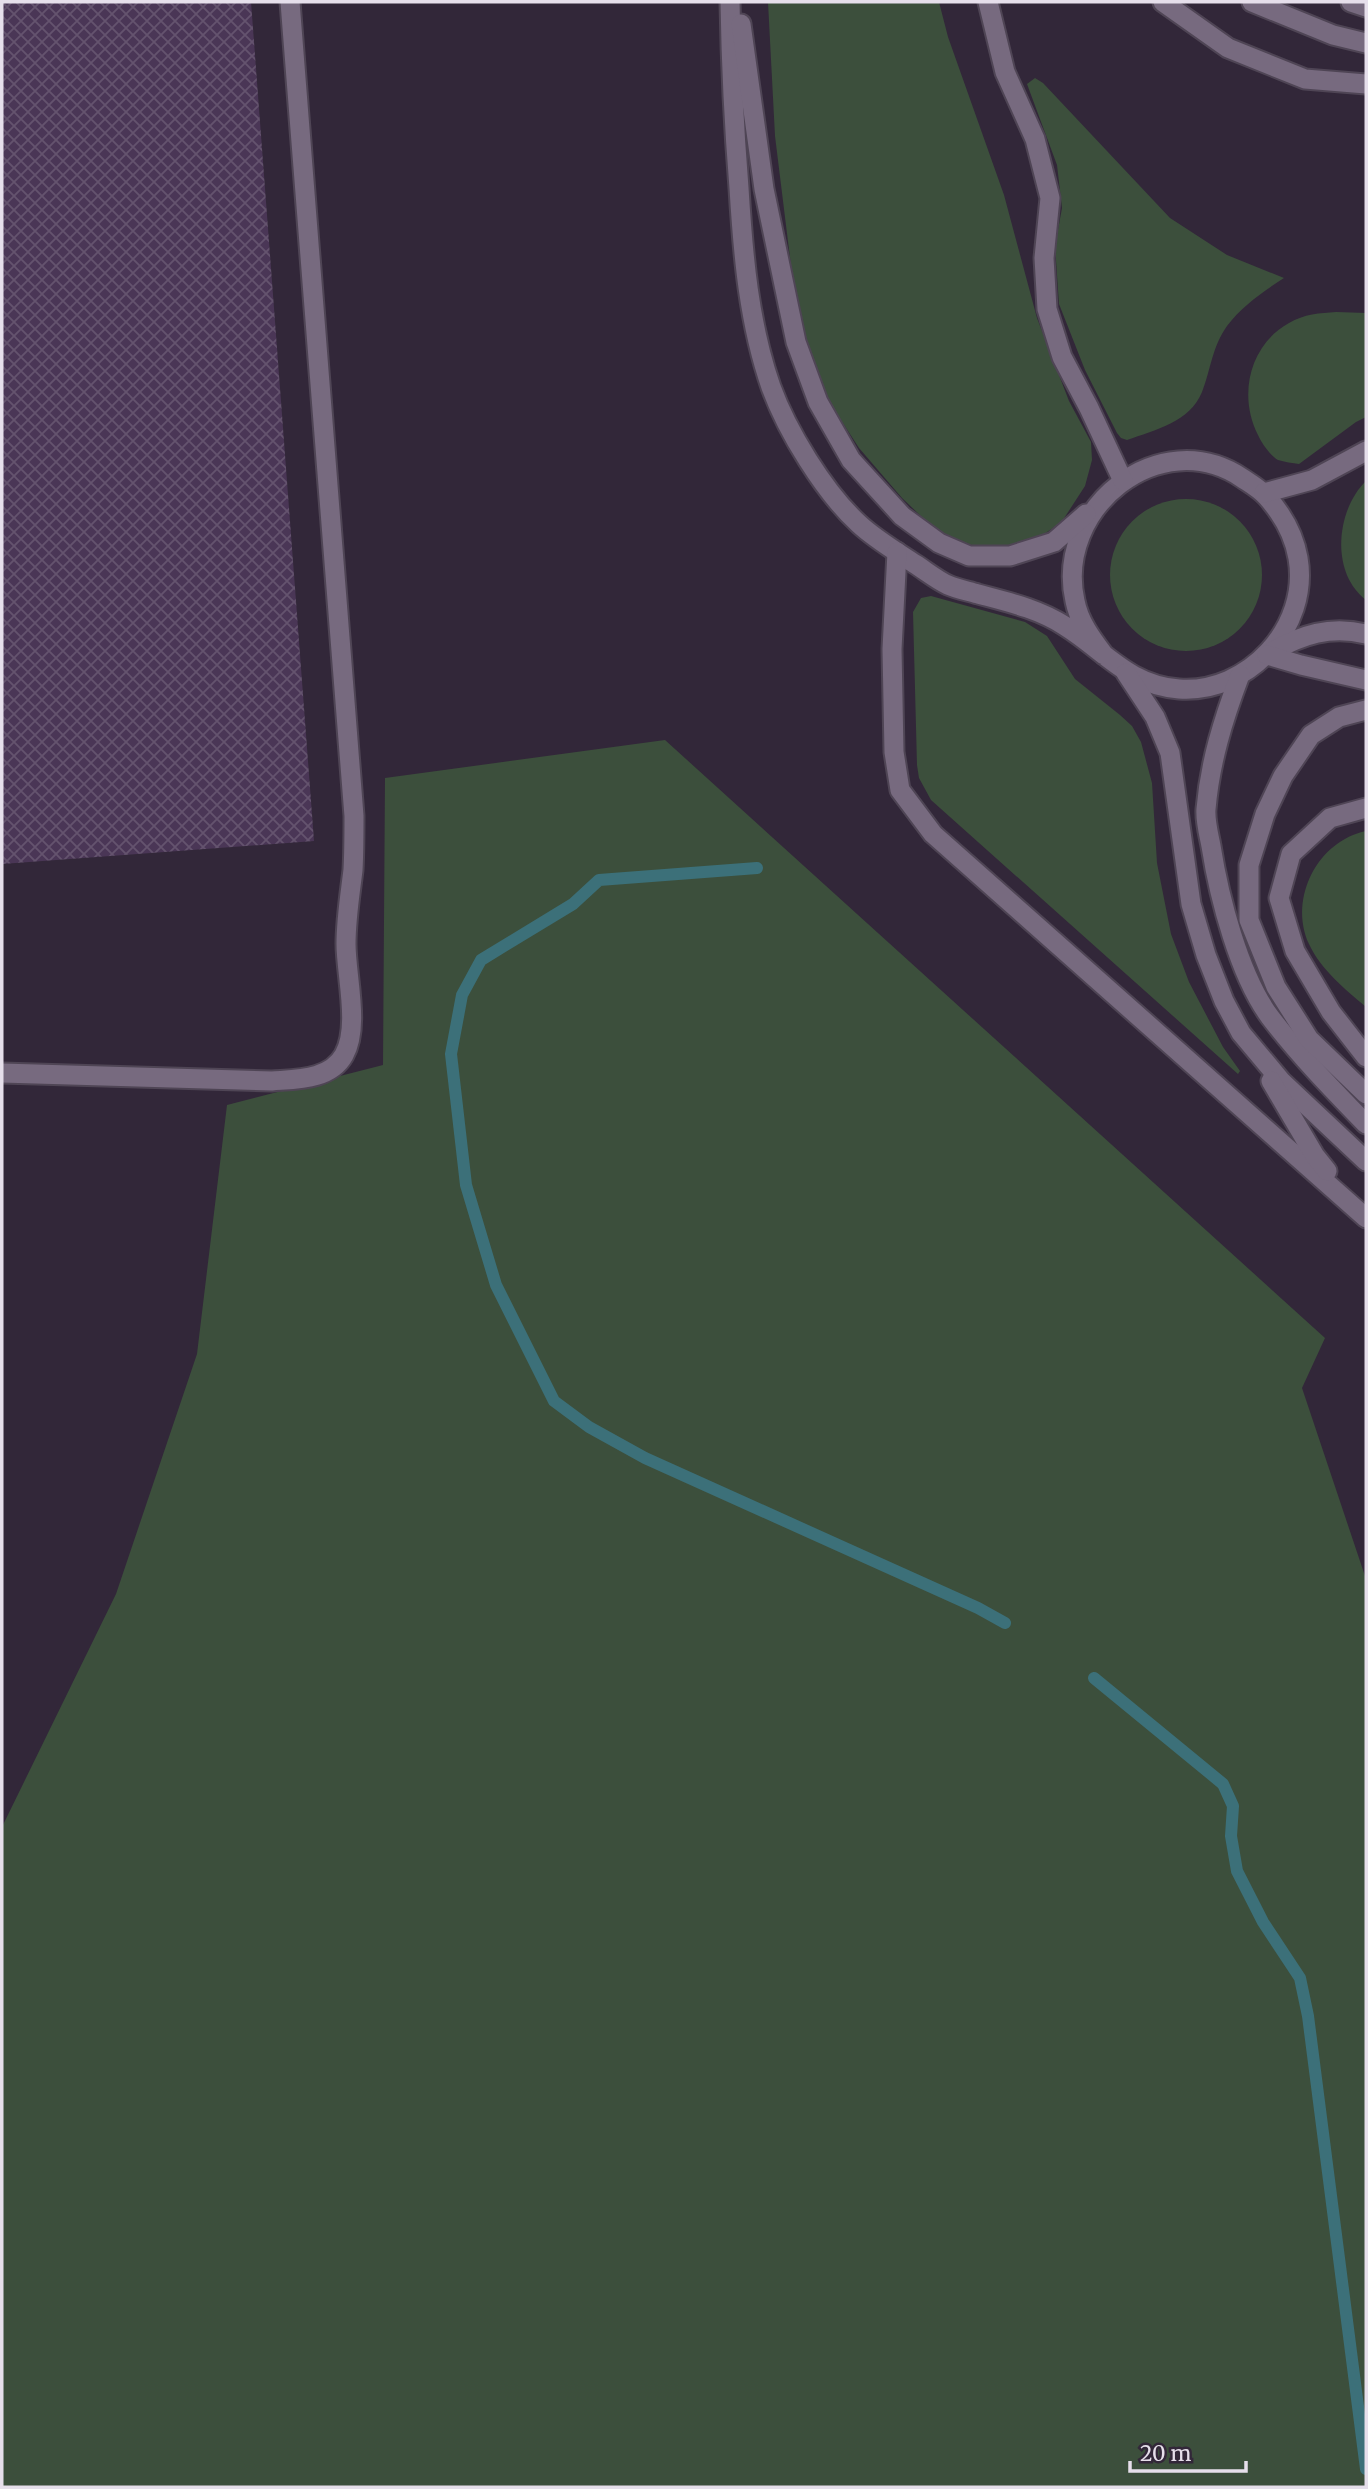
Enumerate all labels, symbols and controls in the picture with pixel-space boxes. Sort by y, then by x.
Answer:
scale bar [1130,2430,1246,2474]
text: 20 m [1140,2440,1192,2467]

